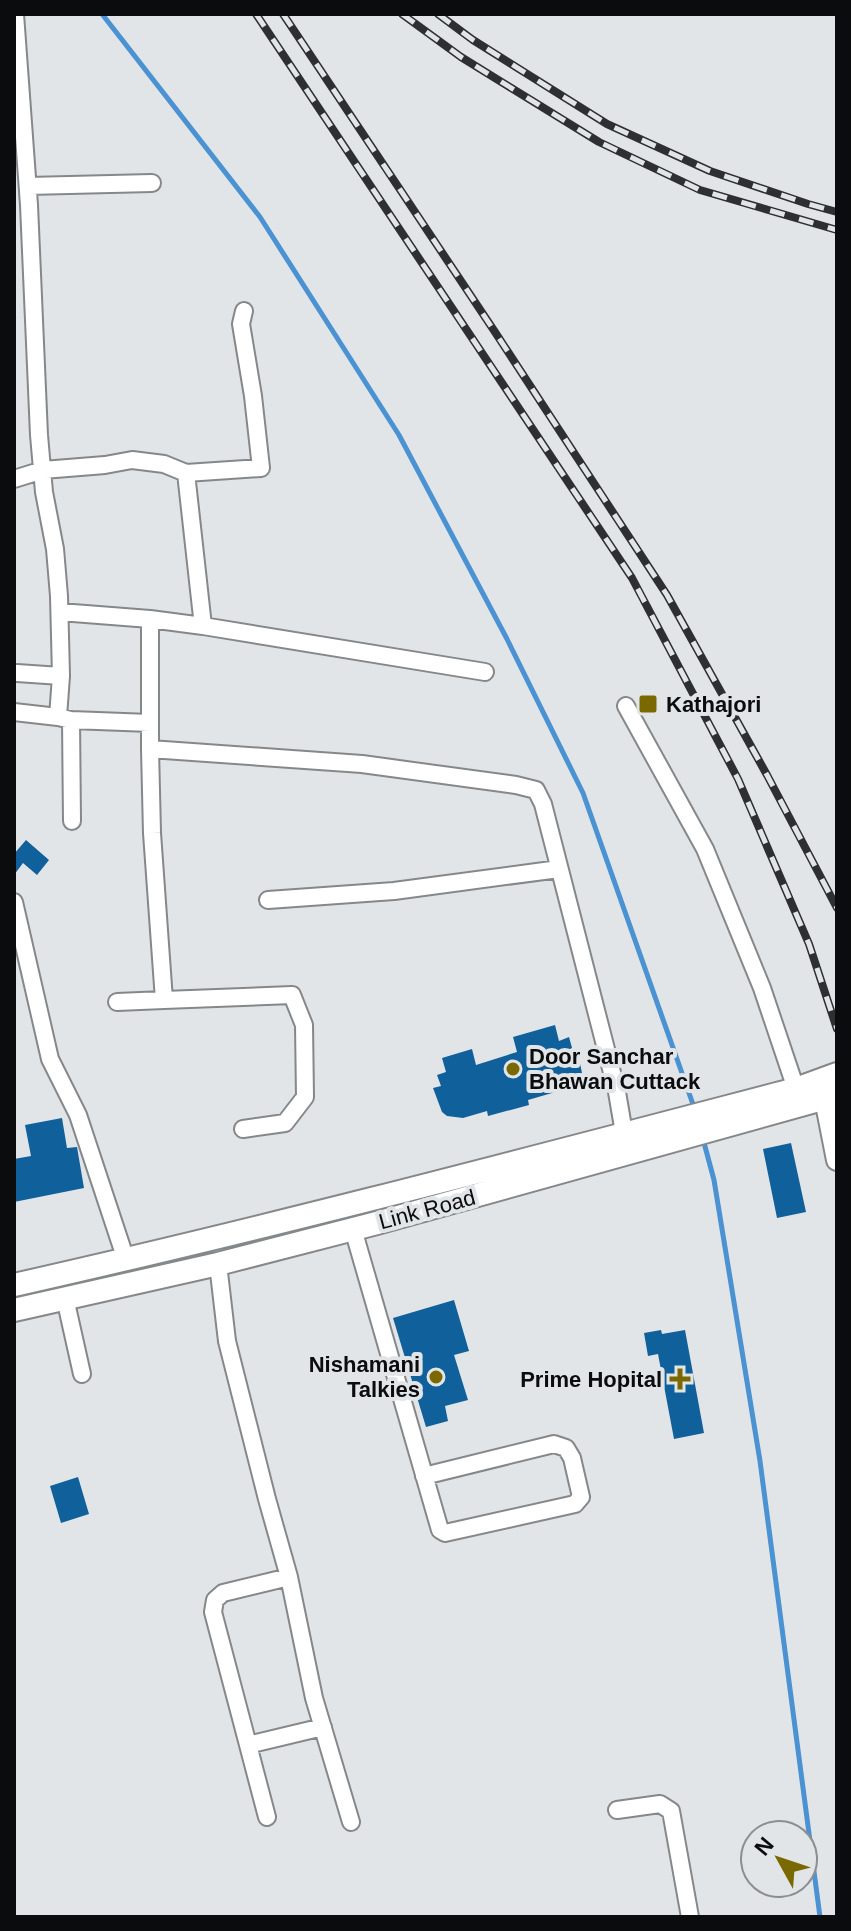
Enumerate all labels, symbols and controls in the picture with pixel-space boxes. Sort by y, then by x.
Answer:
place label: Kathajori [666,692,761,717]
marker: Kathajori [637,693,659,715]
place label: Door Sanchar Bhawan Cuttack [529,1044,701,1094]
marker: Door Sanchar Bhawan Cuttack [504,1060,522,1078]
street label: Link Road [376,1185,478,1234]
place label: Nishamani Talkies [309,1352,420,1402]
place label: Prime Hopital [520,1367,662,1392]
marker: Nishamani Talkies [427,1368,445,1386]
marker: Prime Hopital [669,1368,691,1390]
north arrow [739,1819,819,1899]
text: N [749,1832,779,1861]

